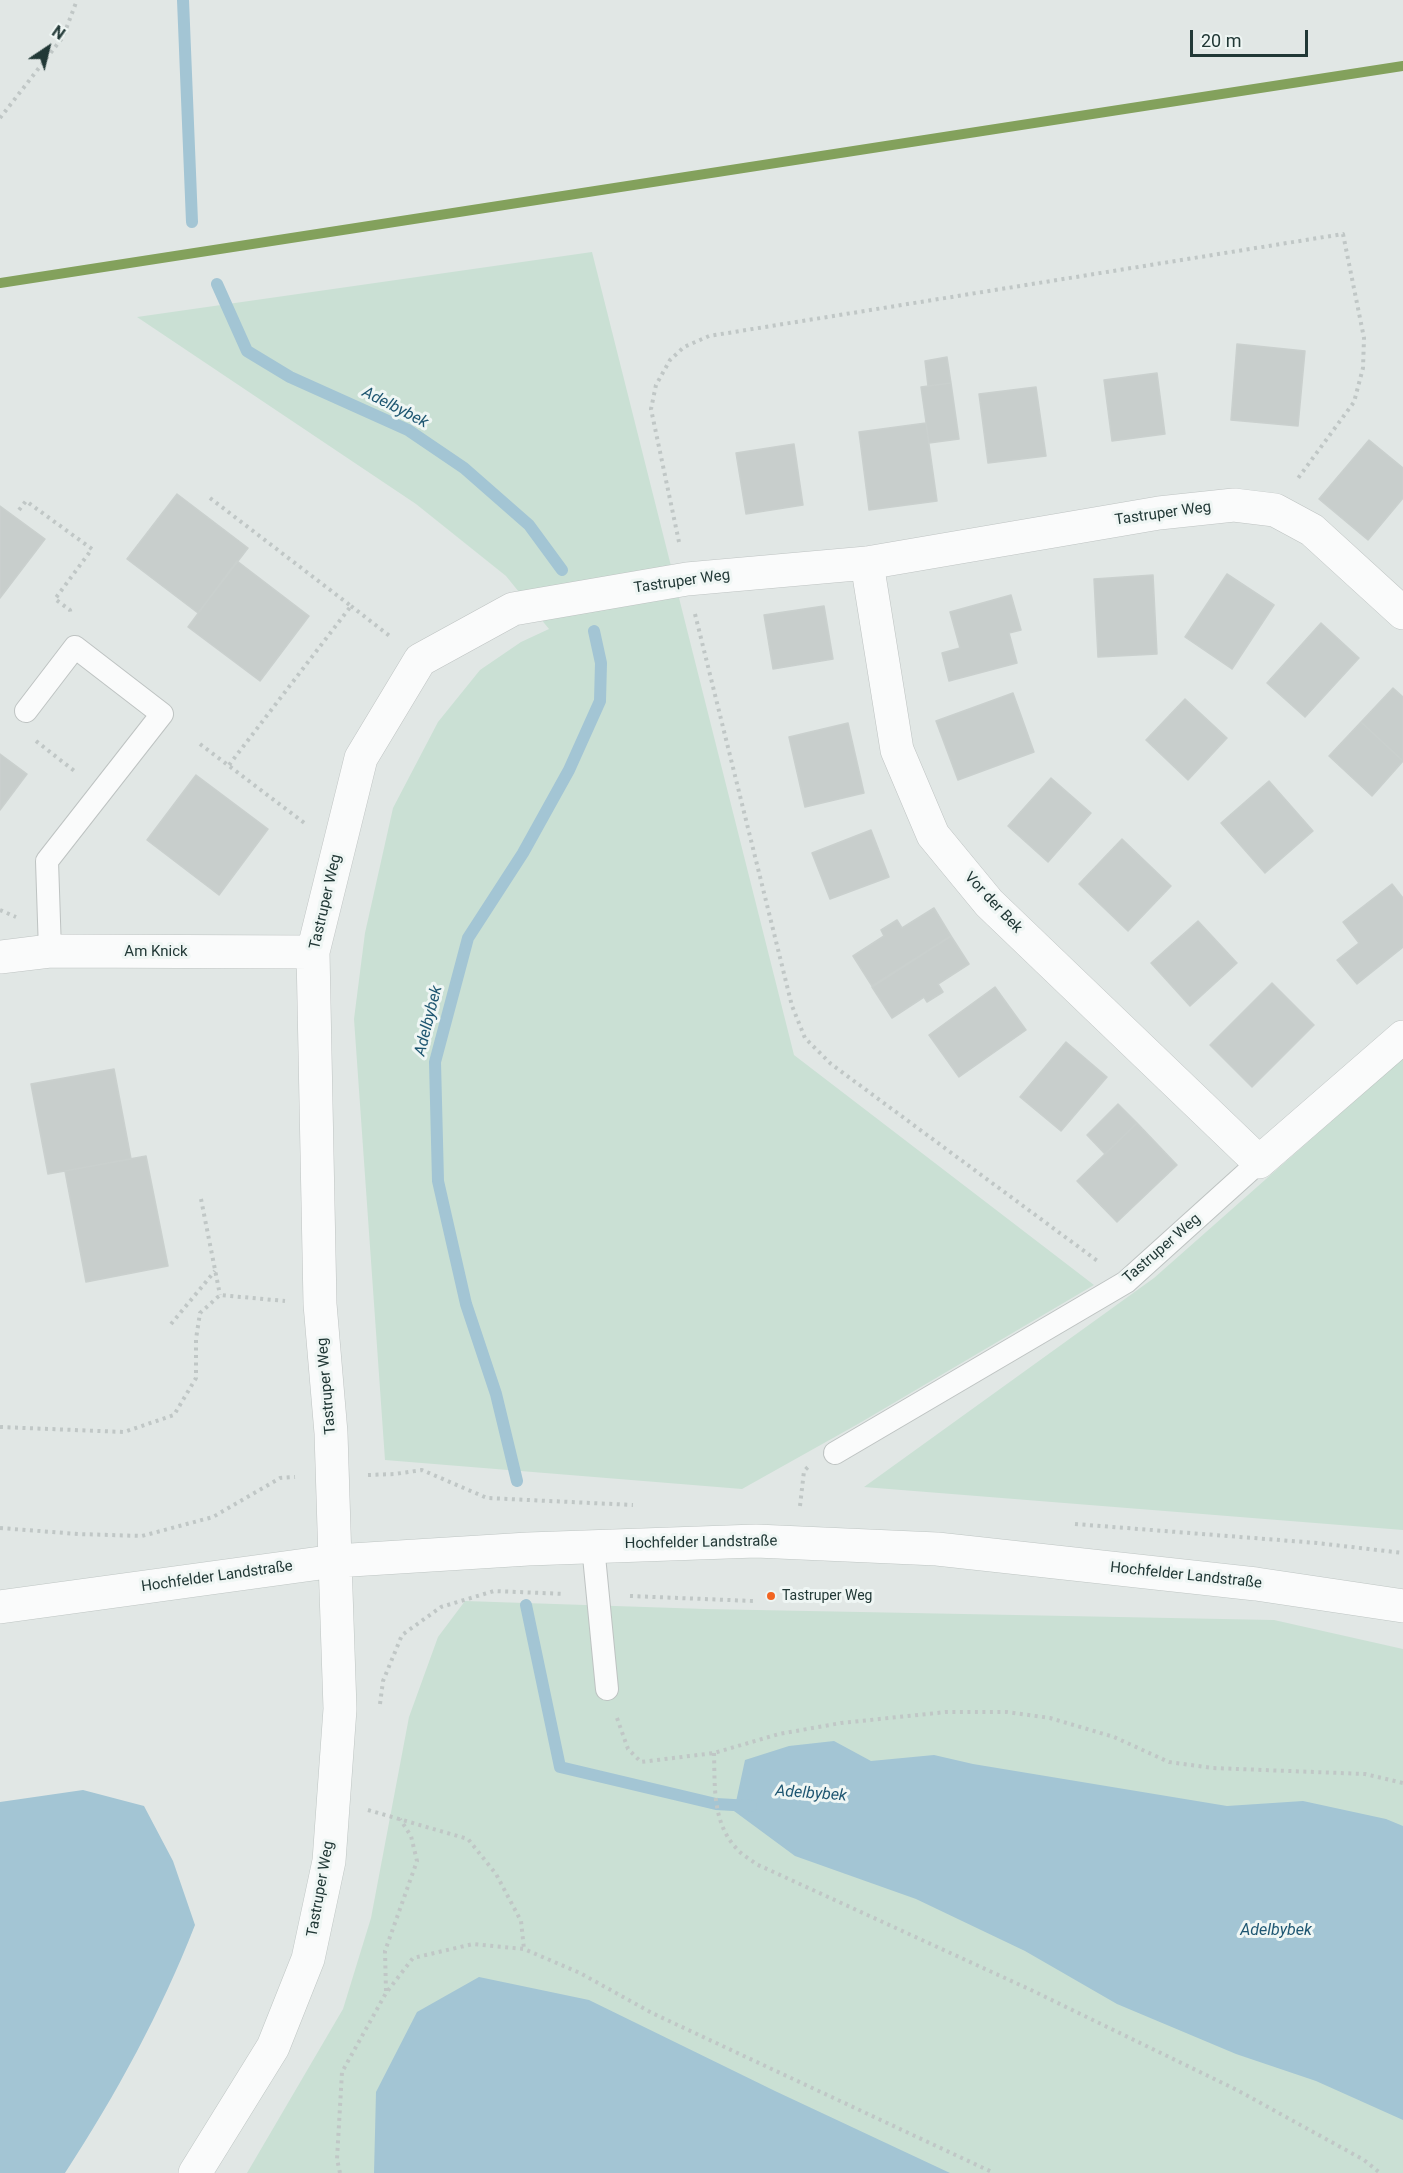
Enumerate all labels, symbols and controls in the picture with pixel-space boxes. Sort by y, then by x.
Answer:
north arrow [18,18,78,78]
scale bar [1193,18,1312,56]
text: N [49,22,69,44]
text: 20 m [1201,30,1241,51]
water label: Adelbybek [359,383,431,433]
street label: Tastruper Weg [1114,498,1212,530]
street label: Tastruper Weg [633,566,731,598]
street label: Tastruper Weg [306,853,346,951]
street label: Vor der Bek [960,869,1026,937]
street label: Am Knick [124,943,188,961]
water label: Adelbybek [411,984,447,1058]
street label: Tastruper Weg [1120,1210,1204,1288]
street label: Tastruper Weg [314,1337,340,1435]
street label: Hochfelder Landstraße [625,1533,777,1553]
street label: Hochfelder Landstraße [140,1557,294,1597]
street label: Hochfelder Landstraße [1109,1559,1263,1593]
place label: Tastruper Weg [782,1588,872,1604]
marker: Tastruper Weg [765,1590,777,1602]
water label: Adelbybek [775,1782,847,1806]
street label: Tastruper Weg [304,1840,338,1938]
water label: Adelbybek [1240,1921,1312,1941]

